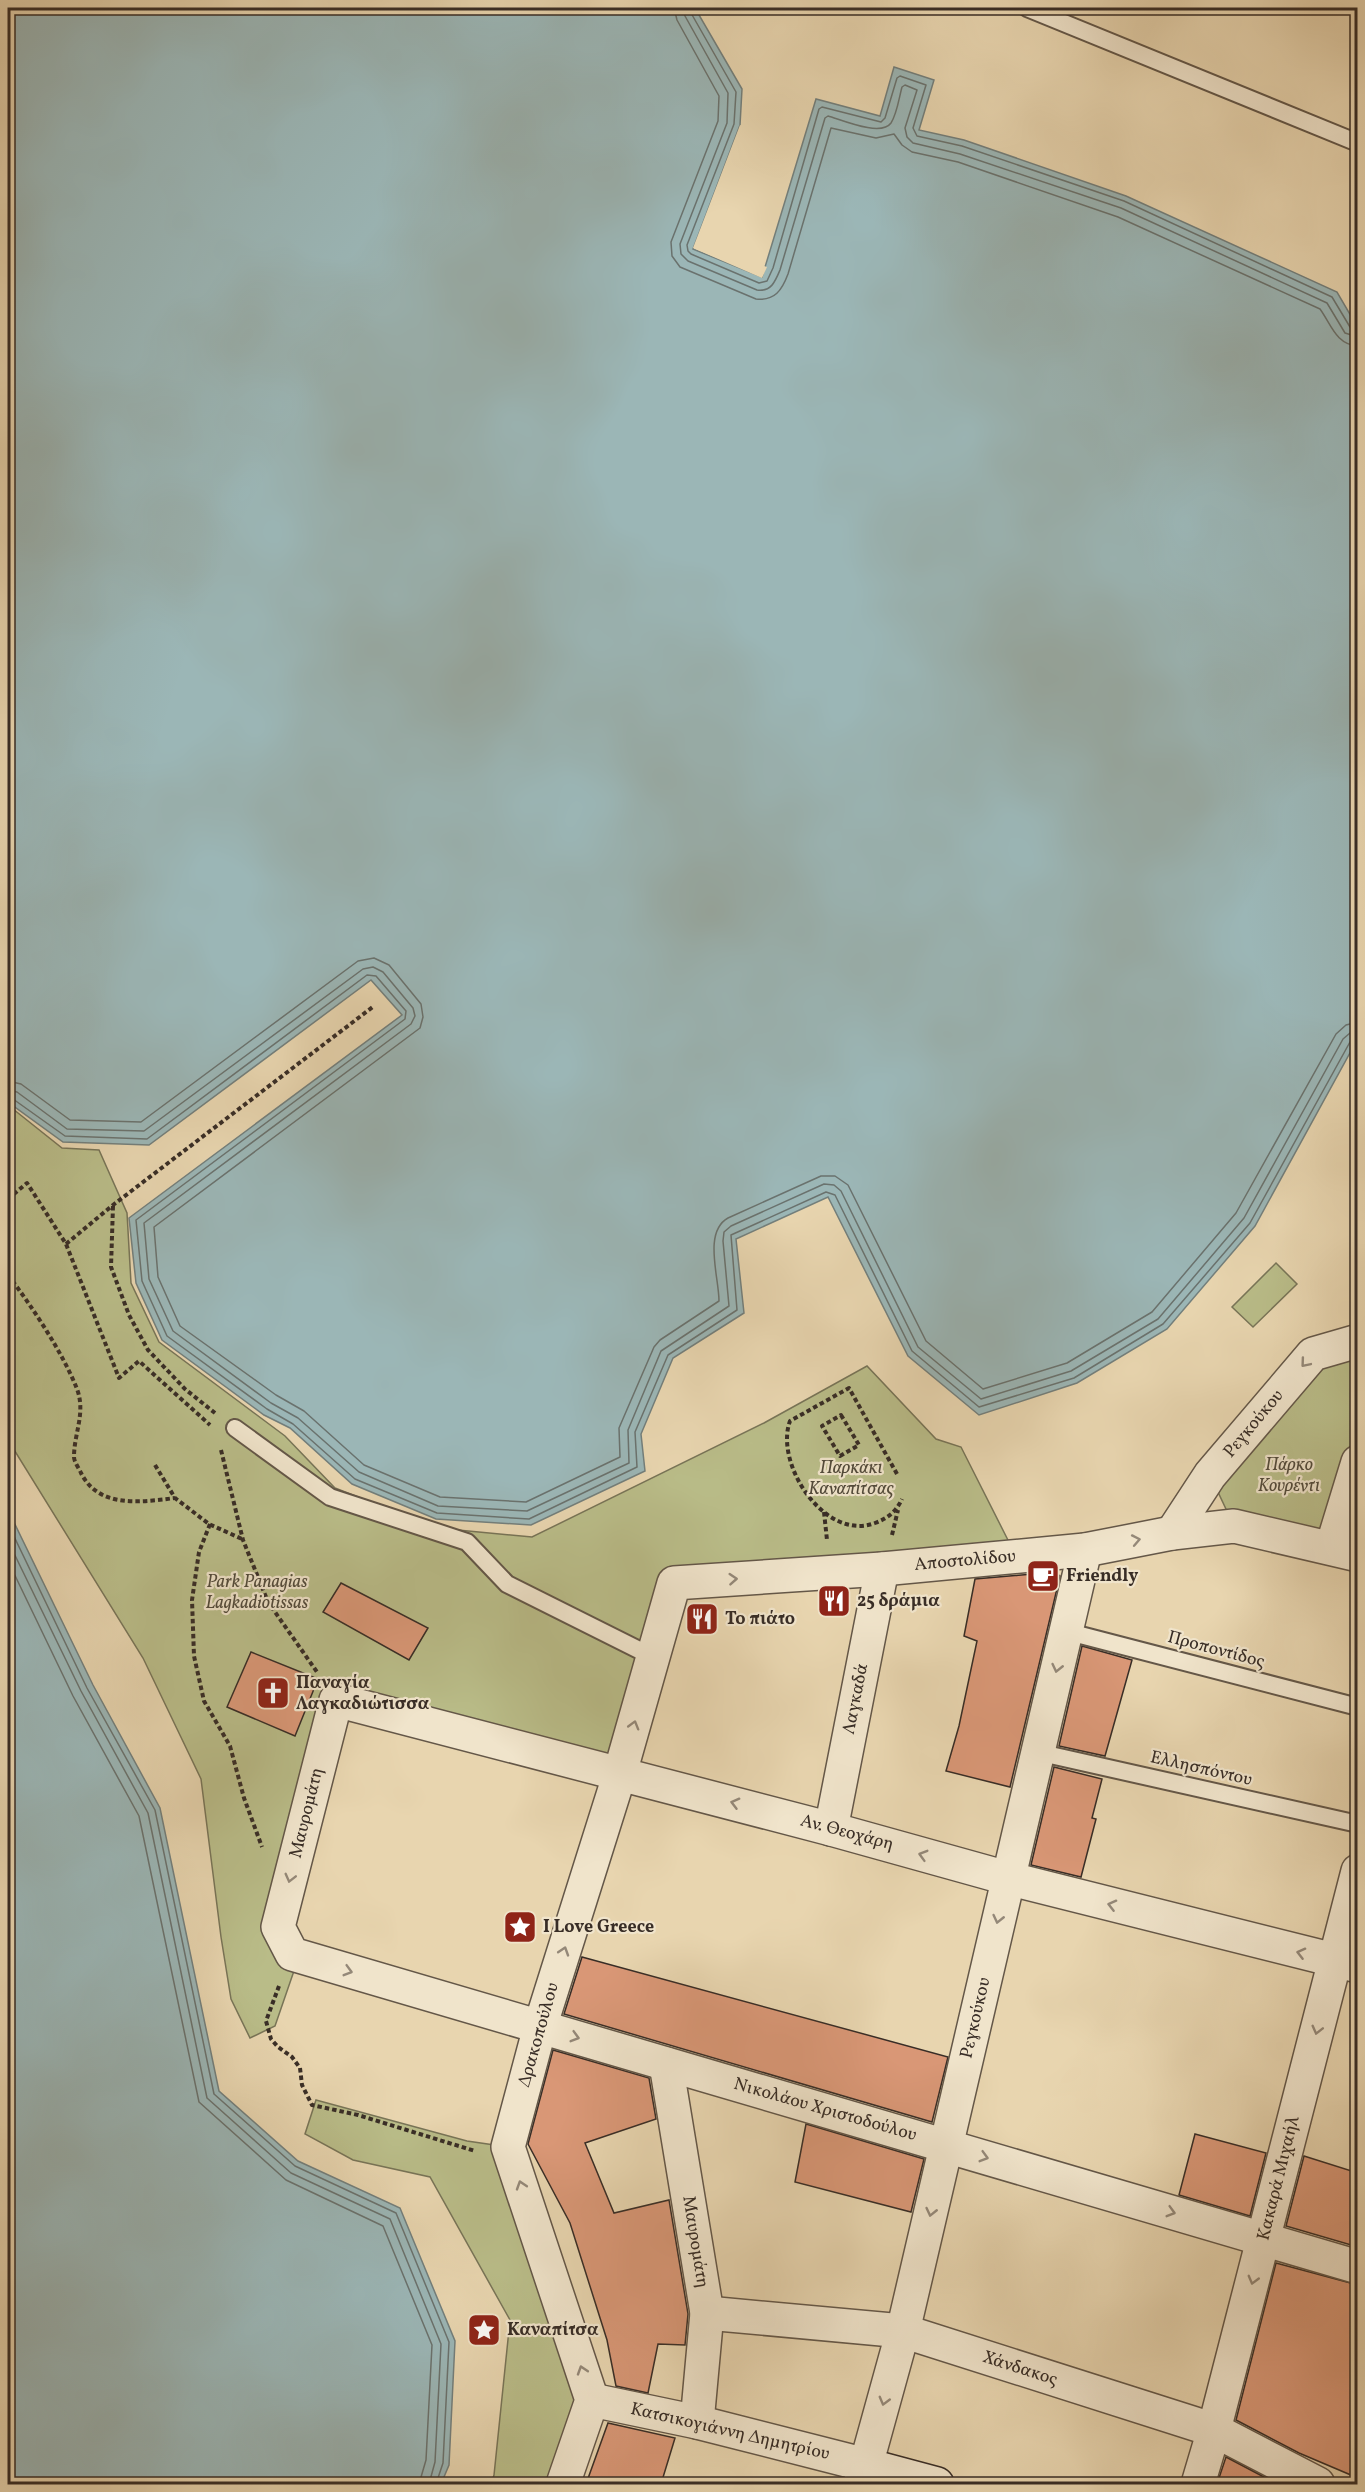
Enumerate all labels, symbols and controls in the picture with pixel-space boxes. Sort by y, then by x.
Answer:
one-way arrow [1301,1356,1312,1367]
street label: Ρεγκούκου [1218,1384,1290,1464]
park label: Πάρκο Κουρέντι [1258,1453,1320,1499]
park label: Παρκάκι Καναπίτσας [808,1456,895,1502]
one-way arrow [1130,1534,1140,1547]
street label: Αποστολίδου [913,1544,1017,1578]
cafe icon: Friendly [1025,1558,1061,1594]
place label: Friendly [1066,1564,1138,1589]
park label: Park Panagias Lagkadiotissas [206,1570,309,1616]
one-way arrow [728,1572,737,1585]
restaurant icon: 25 δράμια [816,1583,852,1619]
place label: 25 δράμια [857,1589,940,1614]
restaurant icon: Το πιάτο [684,1601,720,1637]
place label: Το πιάτο [725,1607,795,1632]
street label: Προποντίδος [1165,1625,1267,1675]
street label: Λαγκαδά [837,1661,875,1737]
one-way arrow [1051,1663,1064,1673]
place label: Παναγία Λαγκαδιώτισσα [296,1671,430,1717]
church icon: Παναγία Λαγκαδιώτισσα [255,1675,291,1711]
one-way arrow [627,1720,639,1731]
street label: Ελλησπόντου [1148,1745,1254,1793]
street label: Μαυρομάτη [284,1765,330,1861]
one-way arrow [730,1798,740,1811]
street label: Αν. Θεοχάρη [798,1809,896,1857]
one-way arrow [918,1850,929,1862]
one-way arrow [285,1873,297,1883]
one-way arrow [1107,1899,1117,1912]
place icon: I Love Greece [502,1909,538,1945]
one-way arrow [992,1914,1005,1924]
place label: I Love Greece [543,1915,654,1940]
one-way arrow [557,1946,569,1957]
one-way arrow [1296,1947,1306,1960]
one-way arrow [342,1964,353,1976]
street label: Ρεγκούκου [955,1975,997,2061]
street label: Δρακοπούλου [512,1980,566,2090]
one-way arrow [1312,2024,1324,2034]
one-way arrow [569,2030,580,2042]
street label: Νικολάου Χριστοδούλου [731,2072,919,2148]
street label: Κακαρά Μιχαήλ [1251,2113,1307,2243]
one-way arrow [978,2150,989,2162]
one-way arrow [515,2180,528,2191]
street label: Μαυρομάτη [675,2194,715,2290]
one-way arrow [1165,2205,1176,2217]
one-way arrow [926,2207,939,2217]
one-way arrow [1248,2274,1260,2284]
place icon: Καναπίτσα [466,2312,502,2348]
place label: Καναπίτσα [507,2318,599,2343]
street label: Χάνδακος [979,2345,1061,2393]
one-way arrow [577,2365,590,2376]
one-way arrow [878,2396,891,2406]
street label: Κατσικογιάννη Δημητρίου [628,2397,832,2467]

